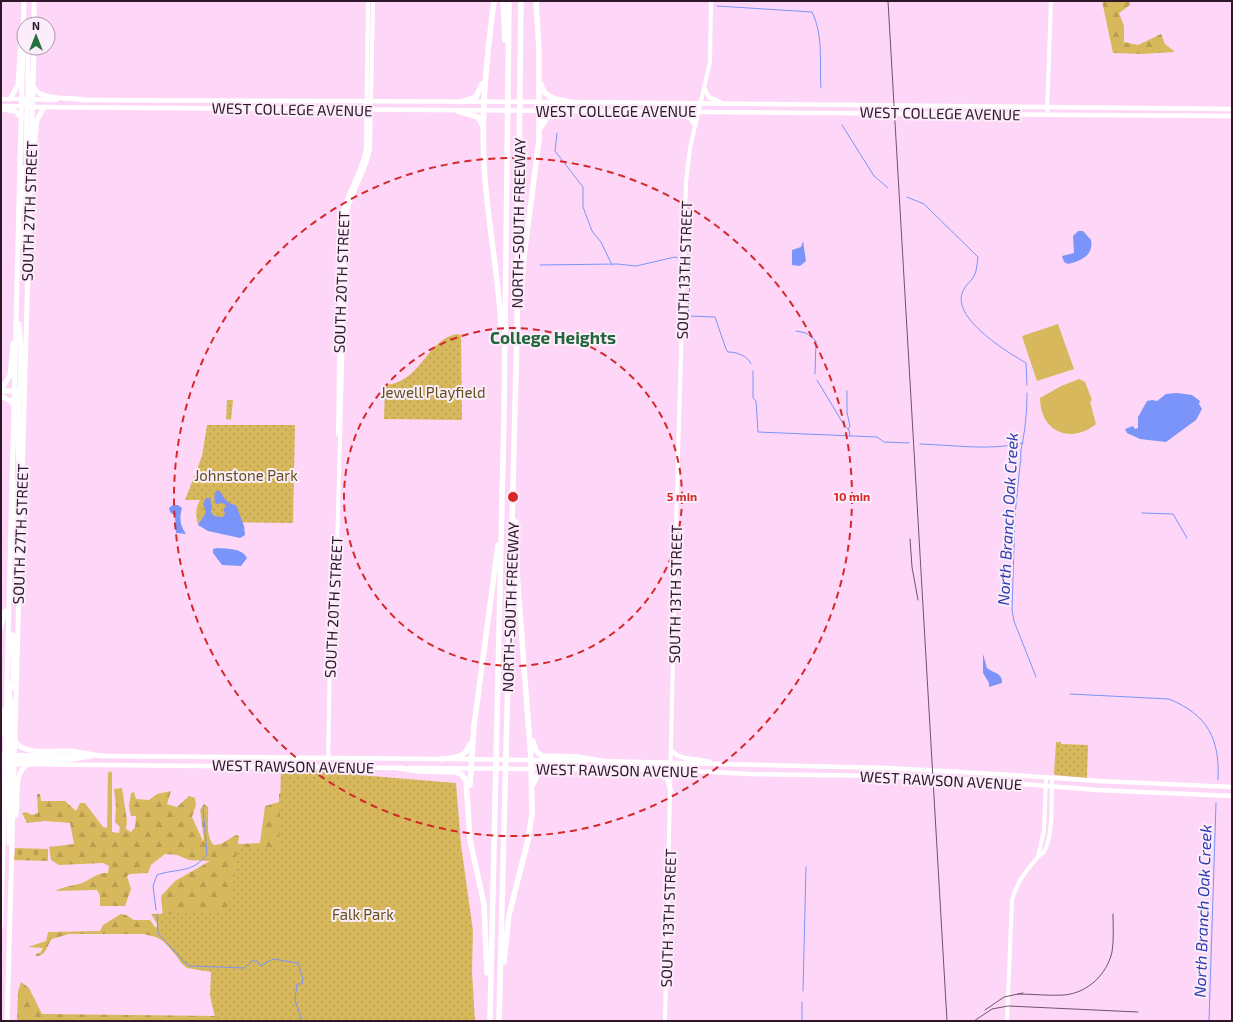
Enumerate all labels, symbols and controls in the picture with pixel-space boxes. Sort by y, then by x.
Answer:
north arrow [16,16,56,56]
text: N [32,19,40,32]
street label: WEST COLLEGE AVENUE [211,99,373,119]
street label: WEST COLLEGE AVENUE [535,102,697,120]
street label: WEST COLLEGE AVENUE [859,103,1021,123]
street label: NORTH-SOUTH FREEWAY [508,137,528,308]
street label: SOUTH 27TH STREET [18,140,40,282]
street label: SOUTH 13TH STREET [673,200,695,340]
street label: SOUTH 20TH STREET [330,210,352,353]
district label: College Heights [490,327,616,347]
park label: Jewell Playfield [380,383,486,401]
water label: North Branch Oak Creek [993,432,1021,606]
street label: SOUTH 27TH STREET [9,463,31,605]
park label: Johnstone Park [194,466,298,484]
text: 5 min [667,489,697,503]
text: 10 min [834,489,870,503]
centre of rings [506,490,520,504]
street label: NORTH-SOUTH FREEWAY [498,521,522,693]
street label: SOUTH 13TH STREET [665,524,685,664]
street label: SOUTH 20TH STREET [320,535,346,678]
street label: WEST RAWSON AVENUE [212,756,374,776]
street label: WEST RAWSON AVENUE [536,760,698,780]
street label: WEST RAWSON AVENUE [859,767,1023,793]
water label: North Branch Oak Creek [1189,824,1215,998]
street label: SOUTH 13TH STREET [657,848,679,988]
park label: Falk Park [332,905,394,923]

